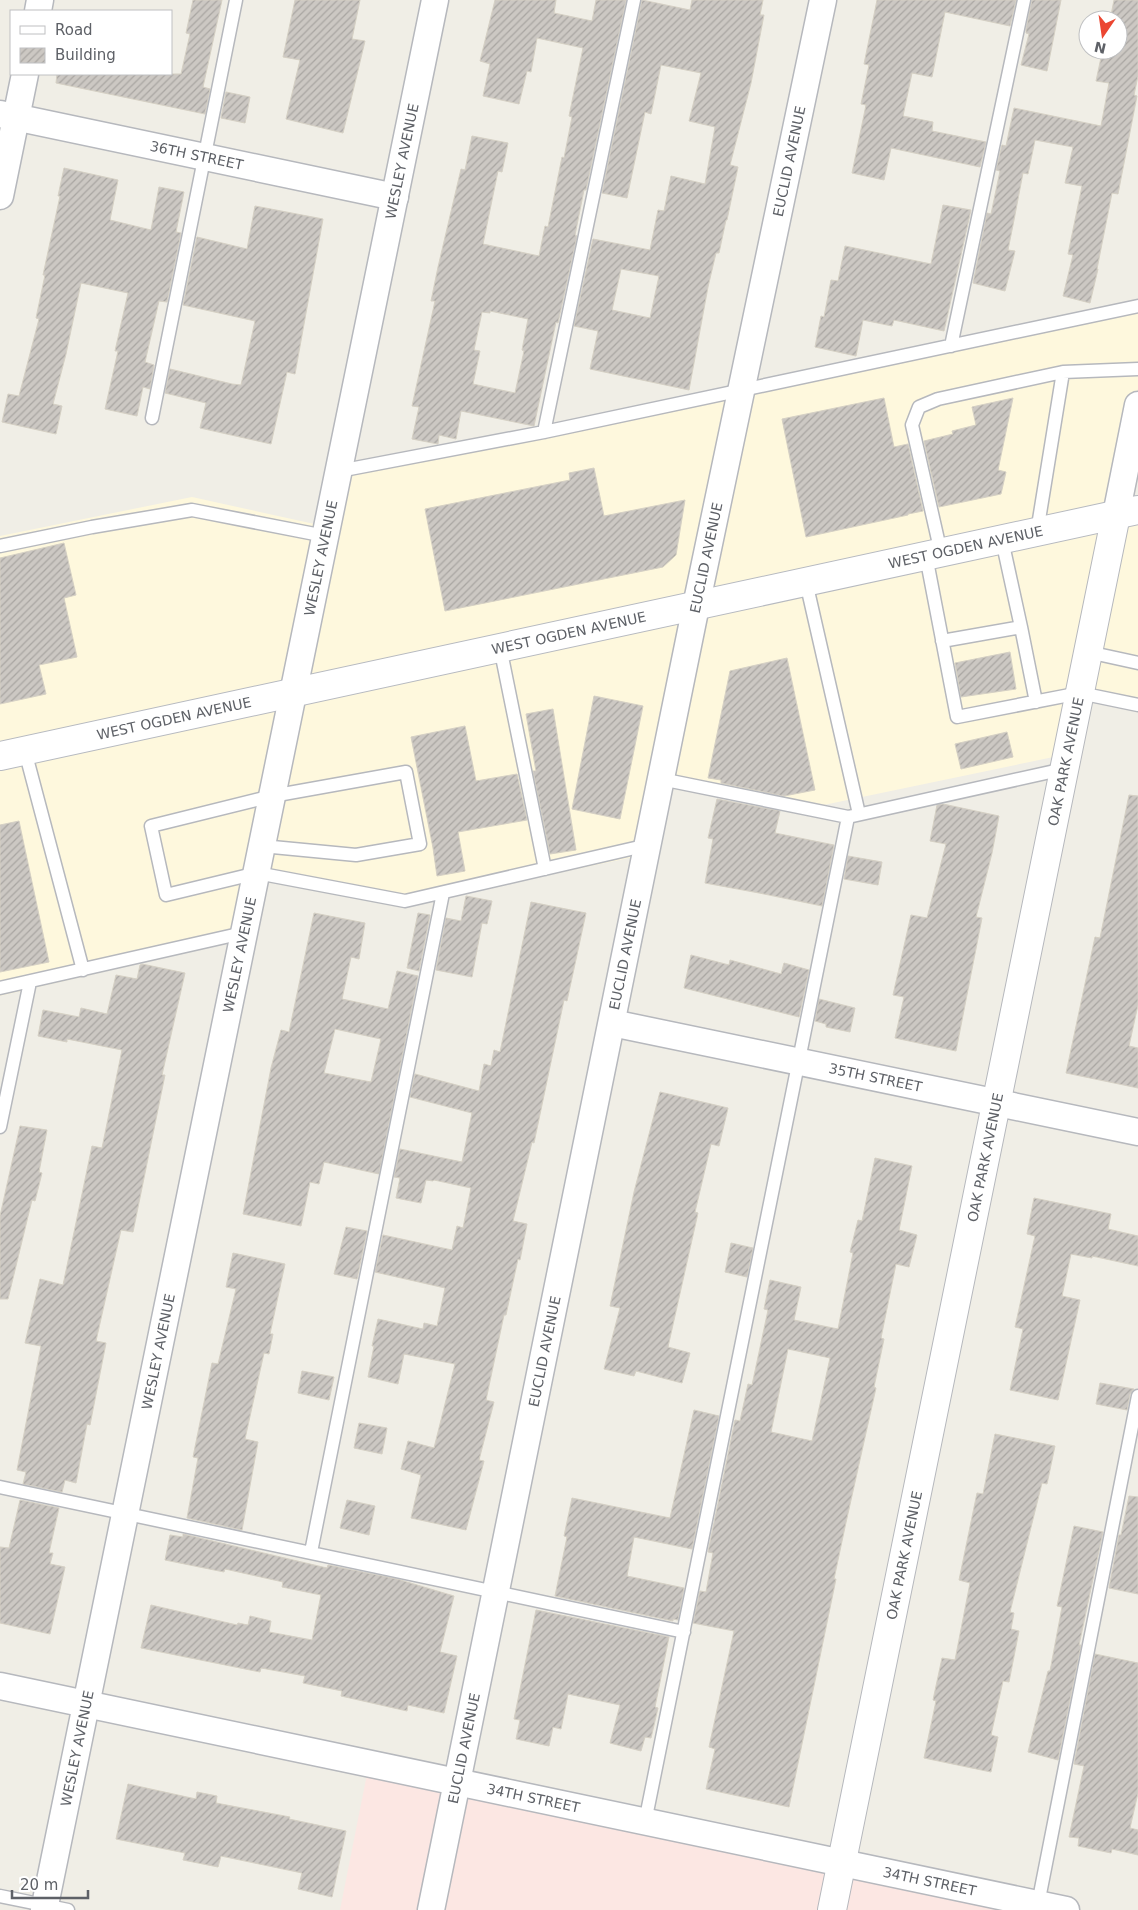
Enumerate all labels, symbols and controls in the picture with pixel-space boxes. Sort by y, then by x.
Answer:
legend [10,10,172,75]
north arrow [1078,10,1128,60]
text: Road [55,21,93,39]
text: N [1093,39,1108,57]
text: Building [55,46,116,64]
street label: WESLEY AVENUE [382,102,422,221]
street label: EUCLID AVENUE [770,104,809,218]
street label: 36TH STREET [149,138,245,173]
street label: WESLEY AVENUE [301,499,340,617]
street label: EUCLID AVENUE [687,501,726,615]
street label: WEST OGDEN AVENUE [887,523,1045,572]
street label: WEST OGDEN AVENUE [490,609,648,658]
street label: WEST OGDEN AVENUE [95,694,253,743]
street label: OAK PARK AVENUE [1045,696,1087,827]
street label: WESLEY AVENUE [220,895,259,1014]
street label: EUCLID AVENUE [606,898,644,1011]
street label: 35TH STREET [827,1060,924,1095]
street label: OAK PARK AVENUE [964,1092,1006,1223]
street label: WESLEY AVENUE [139,1292,178,1411]
street label: EUCLID AVENUE [525,1295,564,1408]
street label: OAK PARK AVENUE [883,1489,925,1621]
street label: WESLEY AVENUE [57,1689,97,1808]
street label: EUCLID AVENUE [445,1691,483,1805]
street label: 34TH STREET [485,1780,582,1816]
street label: 34TH STREET [882,1864,978,1899]
scale bar [12,1868,89,1900]
text: 20 m [20,1876,58,1894]

